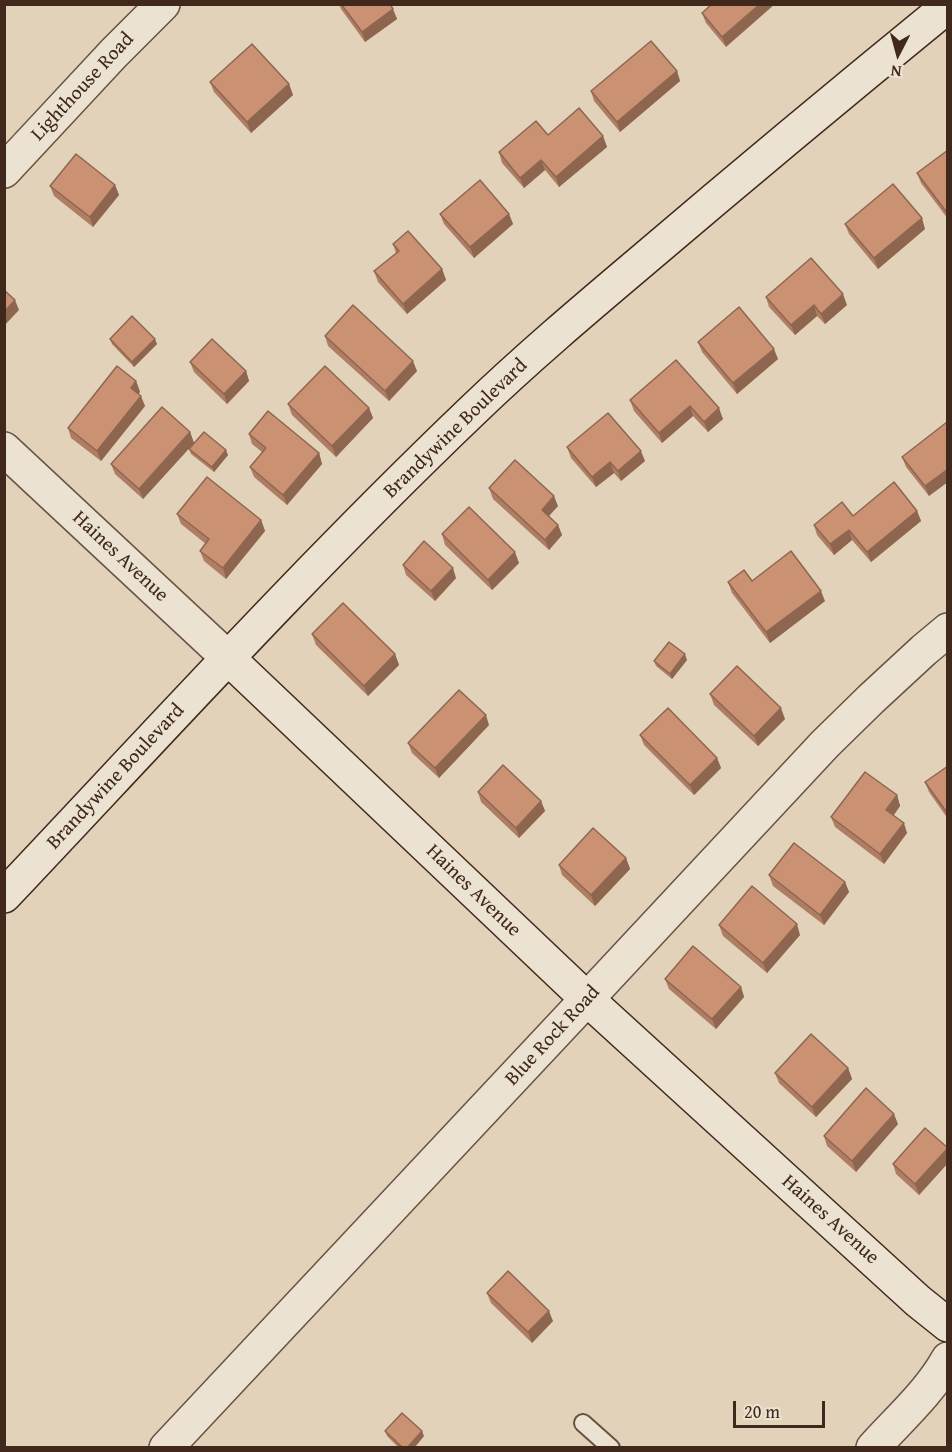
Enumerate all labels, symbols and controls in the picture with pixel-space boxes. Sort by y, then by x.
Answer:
north arrow [868,24,928,84]
street label: Lighthouse Road [27,28,139,146]
text: N [890,59,903,84]
street label: Brandywine Boulevard [379,354,533,504]
street label: Haines Avenue [67,506,173,608]
street label: Brandywine Boulevard [42,699,190,855]
street label: Haines Avenue [421,840,525,942]
street label: Blue Rock Road [500,981,606,1091]
street label: Haines Avenue [776,1170,884,1270]
scale bar [736,1389,828,1427]
text: 20 m [744,1398,780,1425]

